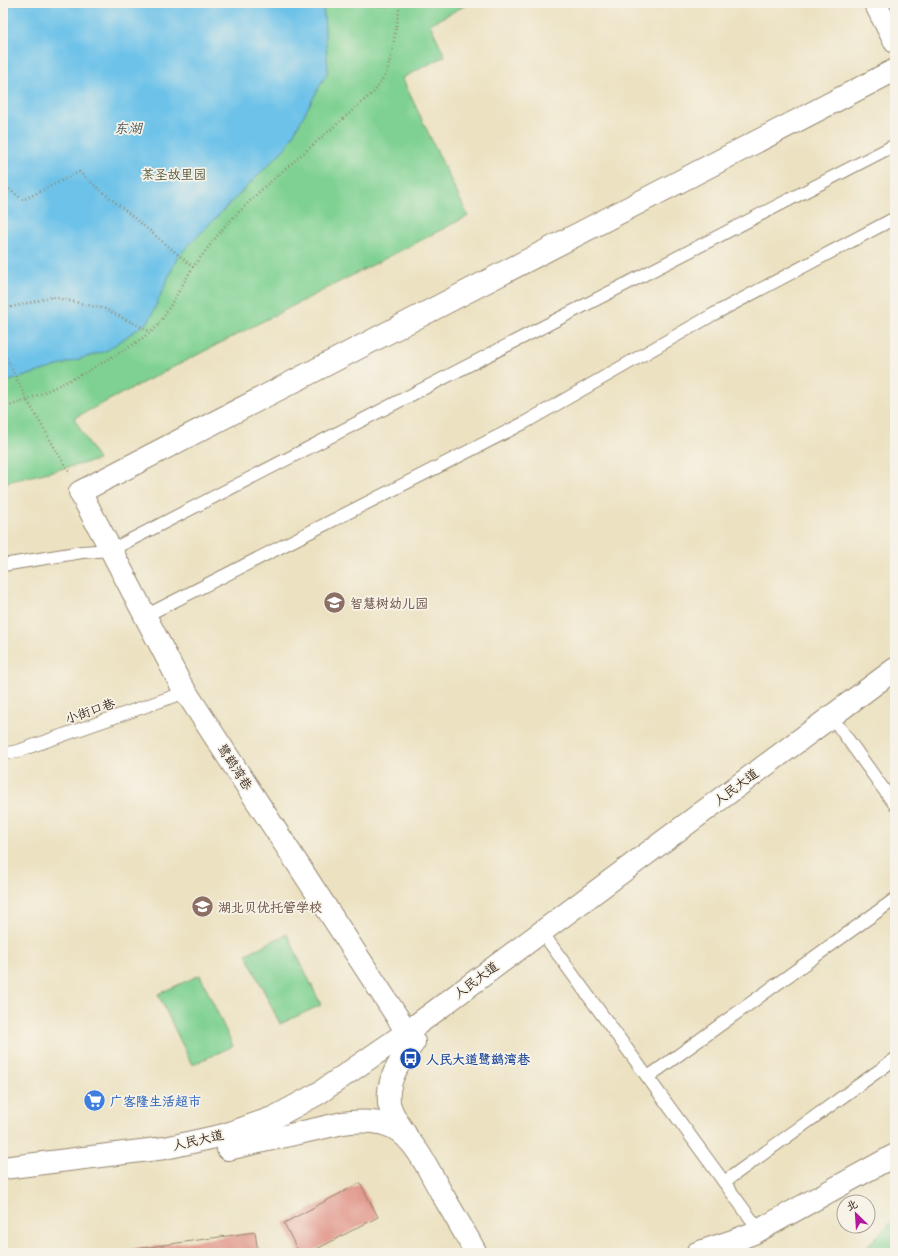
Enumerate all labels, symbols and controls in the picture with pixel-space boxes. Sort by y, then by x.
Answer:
water label: 东湖 [114,120,144,137]
park label: 茶圣故里园 [141,167,207,182]
school or university icon: 智慧树幼儿园 [322,590,348,616]
place label: 智慧树幼儿园 [350,596,428,611]
street label: 小街口巷 [63,695,117,727]
street label: 鹭鹚湾巷 [215,741,255,793]
street label: 人民大道 [711,765,761,809]
school or university icon: 湖北贝优托管学校 [190,894,216,920]
place label: 湖北贝优托管学校 [218,900,322,915]
street label: 人民大道 [451,958,501,1002]
bus stop icon: 人民大道鹭鹚湾巷 [398,1046,424,1072]
place label: 人民大道鹭鹚湾巷 [426,1052,531,1067]
supermarket icon: 广客隆生活超市 [82,1088,108,1114]
place label: 广客隆生活超市 [110,1094,201,1109]
street label: 人民大道 [171,1127,225,1153]
north arrow [836,1194,876,1234]
text: 北 [844,1197,860,1214]

